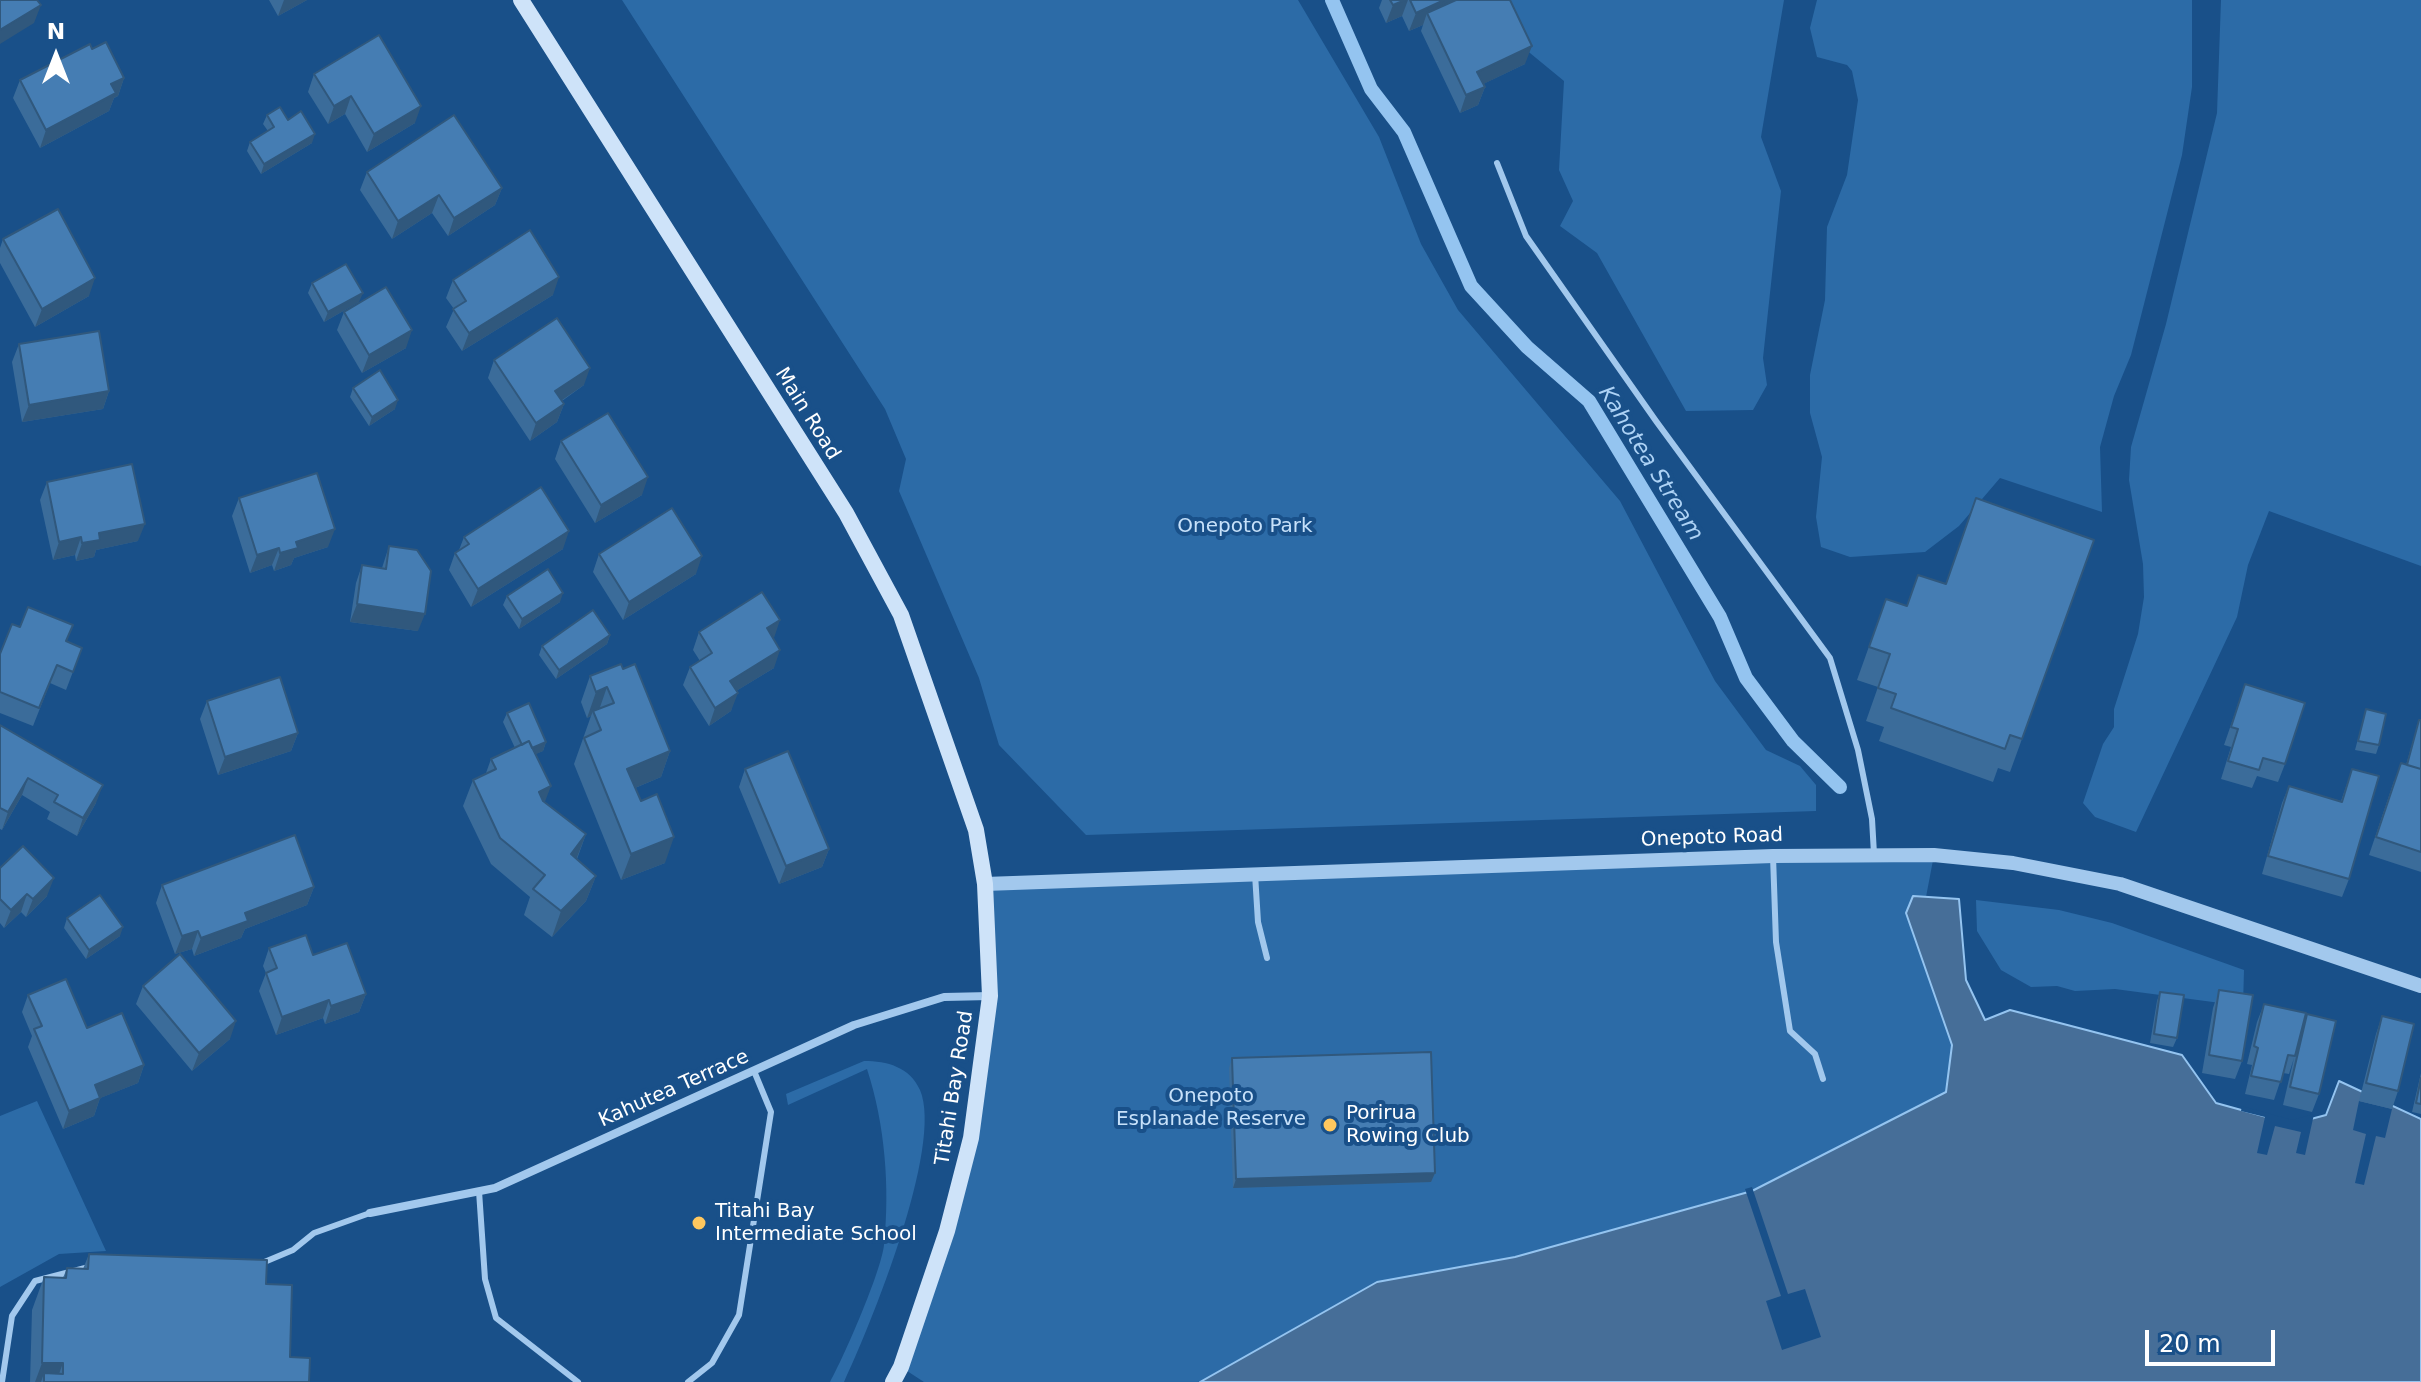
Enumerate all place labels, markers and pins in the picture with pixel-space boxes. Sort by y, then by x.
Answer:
place label: Porirua Rowing Club [1346,1102,1470,1149]
marker: Porirua Rowing Club [1321,1116,1339,1134]
place label: Titahi Bay Intermediate School [715,1200,917,1247]
marker: Titahi Bay Intermediate School [690,1214,708,1232]

